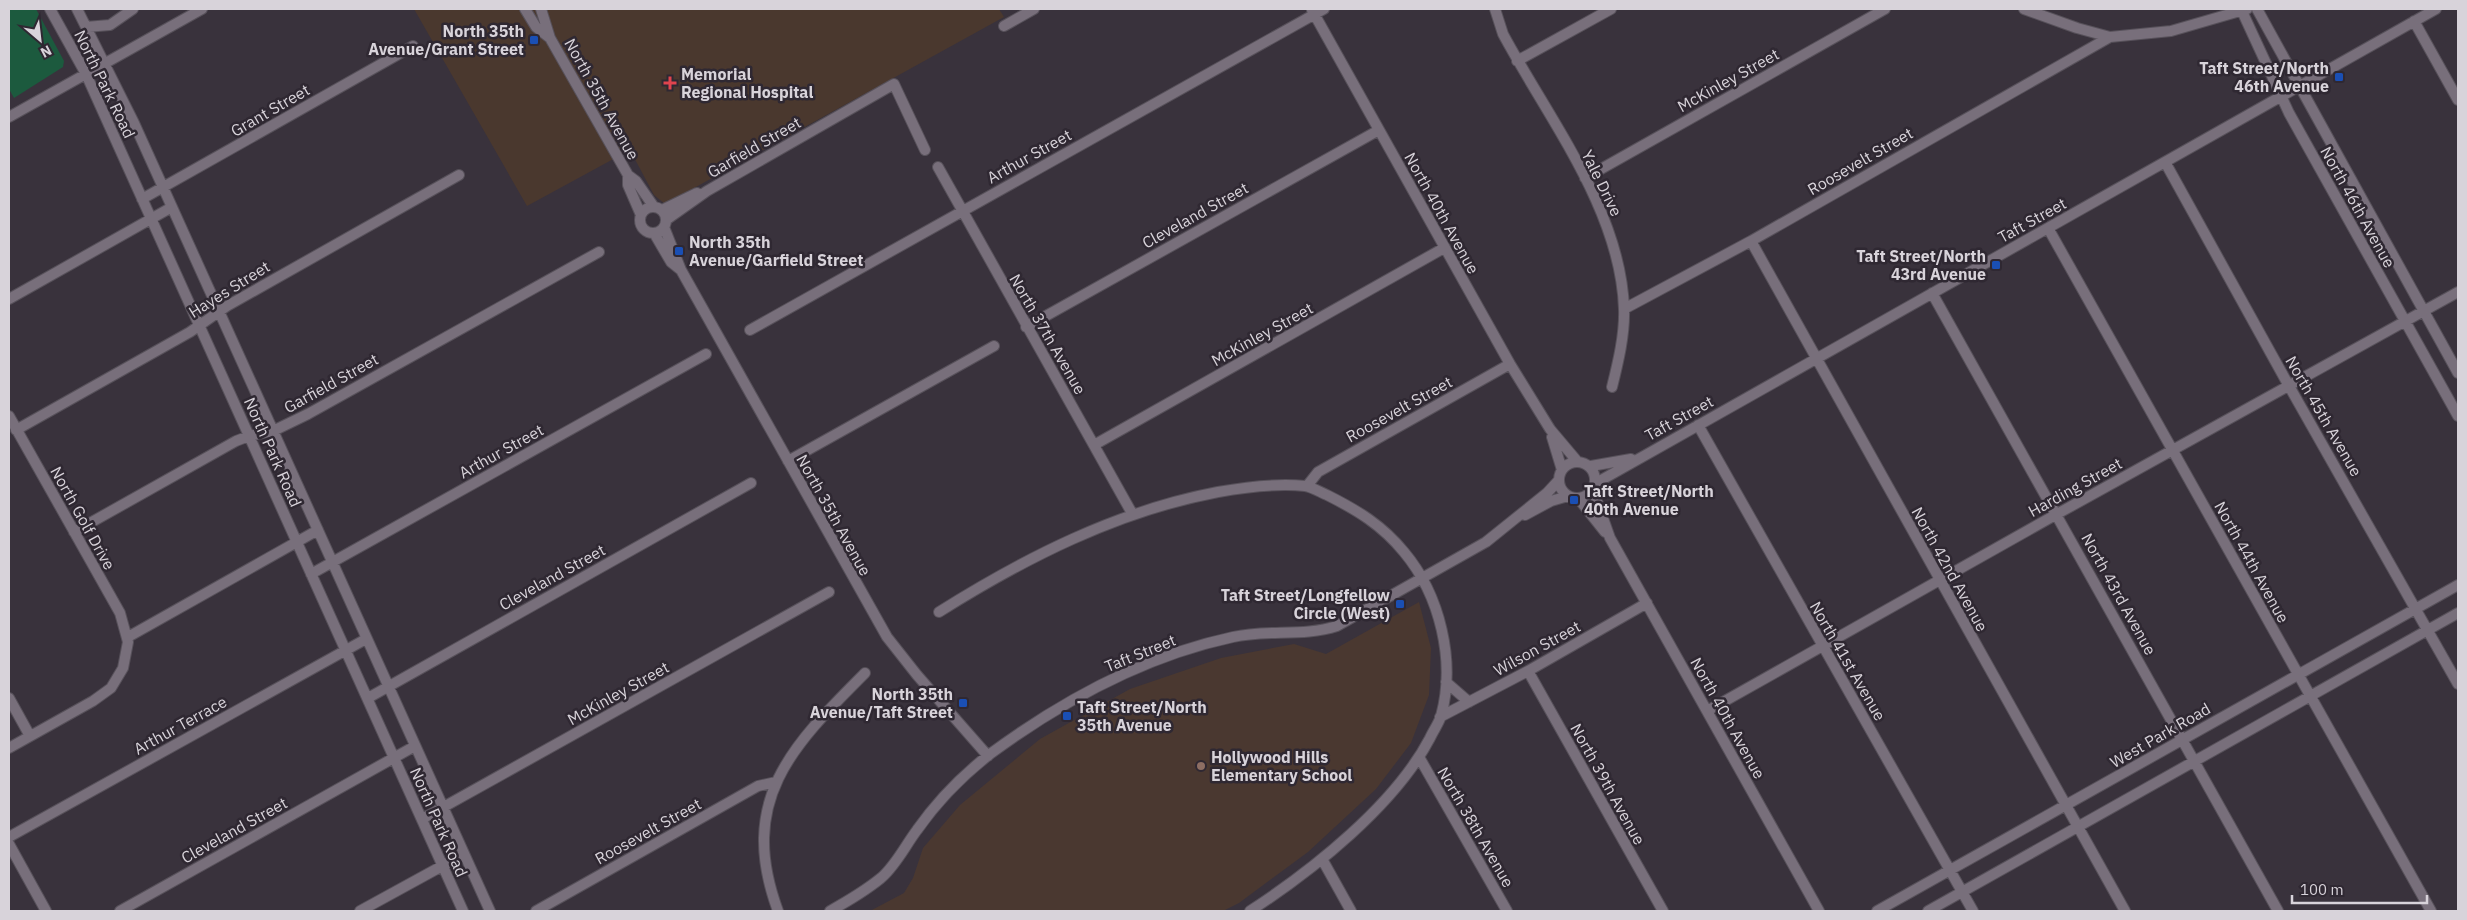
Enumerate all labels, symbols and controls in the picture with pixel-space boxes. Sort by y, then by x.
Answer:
north arrow [15,15,65,65]
place label: North 35th Avenue/Grant Street [368,21,524,59]
street label: North Park Road [70,27,140,141]
marker: North 35th Avenue/Grant Street [528,34,540,46]
street label: North 35th Avenue [560,35,644,163]
text: N [37,41,55,62]
street label: McKinley Street [1674,44,1782,116]
place label: Taft Street/North 46th Avenue [2199,58,2329,96]
place label: Memorial Regional Hospital [681,64,813,102]
marker: Taft Street/North 46th Avenue [2333,71,2345,83]
marker: Memorial Regional Hospital [663,76,677,90]
street label: Grant Street [227,79,313,141]
street label: Garfield Street [704,112,804,182]
street label: Roosevelt Street [1804,123,1916,199]
street label: Arthur Street [983,125,1075,187]
street label: North 46th Avenue [2316,143,2400,271]
street label: Yale Drive [1577,147,1627,220]
street label: North 40th Avenue [1400,149,1484,277]
street label: Cleveland Street [1138,178,1252,252]
street label: Taft Street [1994,193,2070,247]
place label: North 35th Avenue/Garfield Street [689,232,863,270]
marker: North 35th Avenue/Garfield Street [673,245,685,257]
place label: Taft Street/North 43rd Avenue [1856,246,1986,284]
street label: Hayes Street [185,256,273,322]
marker: Taft Street/North 43rd Avenue [1990,259,2002,271]
street label: North 37th Avenue [1005,270,1091,398]
street label: McKinley Street [1208,298,1316,370]
street label: Garfield Street [280,349,382,417]
street label: North 45th Avenue [2281,352,2367,480]
street label: Roosevelt Street [1342,372,1456,446]
street label: Taft Street [1641,391,1717,445]
street label: North Park Road [240,394,306,510]
street label: Arthur Street [455,420,547,482]
street label: North 35th Avenue [792,451,876,579]
street label: Harding Street [2025,453,2125,521]
street label: North Golf Drive [46,463,120,573]
place label: Taft Street/North 40th Avenue [1584,481,1714,519]
marker: Taft Street/North 40th Avenue [1568,494,1580,506]
street label: North 44th Avenue [2210,498,2294,626]
street label: North 42nd Avenue [1907,503,1993,635]
street label: North 43rd Avenue [2077,530,2161,659]
street label: Cleveland Street [495,540,609,614]
place label: Taft Street/Longfellow Circle (West) [1221,585,1391,623]
marker: Taft Street/Longfellow Circle (West) [1394,598,1406,610]
street label: North 41st Avenue [1806,598,1890,724]
street label: Wilson Street [1490,616,1584,680]
street label: Taft Street [1101,630,1179,676]
street label: North 40th Avenue [1686,654,1770,782]
street label: McKinley Street [564,657,672,729]
place label: North 35th Avenue/Taft Street [810,684,953,722]
street label: Arthur Terrace [130,691,230,759]
marker: North 35th Avenue/Taft Street [957,697,969,709]
place label: Taft Street/North 35th Avenue [1077,697,1207,735]
street label: West Park Road [2106,698,2214,772]
marker: Taft Street/North 35th Avenue [1061,710,1073,722]
street label: North 39th Avenue [1566,720,1650,848]
place label: Hollywood Hills Elementary School [1211,747,1352,785]
marker: Hollywood Hills Elementary School [1195,760,1207,772]
street label: North 38th Avenue [1433,763,1519,891]
street label: North Park Road [406,764,472,880]
street label: Cleveland Street [177,793,291,867]
street label: Roosevelt Street [591,794,705,868]
scale bar [2292,872,2427,904]
text: 100 m [2300,880,2344,899]

